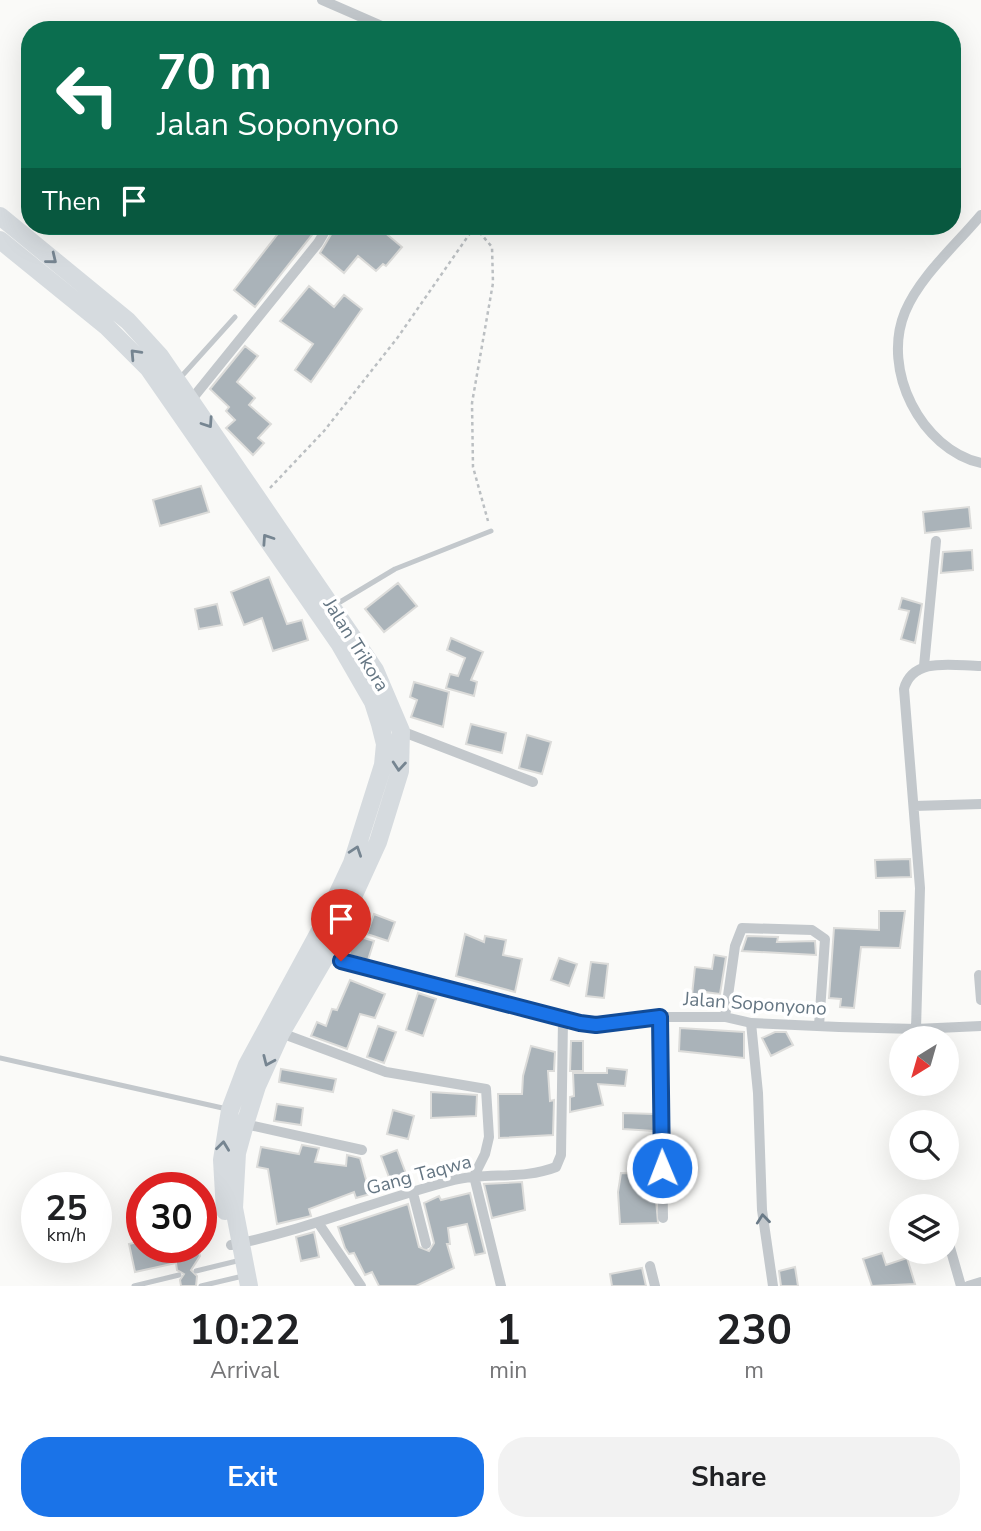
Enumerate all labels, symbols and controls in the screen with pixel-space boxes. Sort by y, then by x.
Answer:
text: 70 m [157,39,272,106]
icon: left [42,49,133,140]
text: Jalan Soponyono [157,103,399,146]
icon: arrive [115,182,153,220]
text: Then [42,184,101,219]
one-way arrow [45,251,57,264]
one-way arrow [130,349,143,362]
one-way arrow [200,415,212,428]
one-way arrow [262,534,275,547]
street label: Jalan Trikora [317,593,395,697]
one-way arrow [392,760,407,771]
one-way arrow [348,845,362,858]
pin [311,889,371,961]
icon: arrive [322,900,360,938]
street label: Jalan Soponyono [681,986,828,1022]
north arrow [889,1026,959,1096]
map controls [889,1026,959,1264]
one-way arrow [262,1054,276,1067]
button: search [889,1110,959,1180]
position arrow [625,1131,699,1205]
one-way arrow [216,1140,231,1152]
street label: Gang Taqwa [364,1149,474,1201]
speed limit sign: 30 [126,1172,217,1263]
text: 25 [45,1185,88,1232]
button: layers [889,1194,959,1264]
one-way arrow [755,1213,770,1224]
text: km/h [47,1223,86,1247]
text: 10:22 [189,1302,300,1359]
text: 1 [496,1302,521,1359]
text: 230 [716,1302,792,1359]
text: Arrival [210,1355,279,1386]
text: min [489,1355,527,1386]
text: m [744,1355,764,1386]
button: Exit [21,1437,484,1517]
button: Share [498,1437,960,1517]

